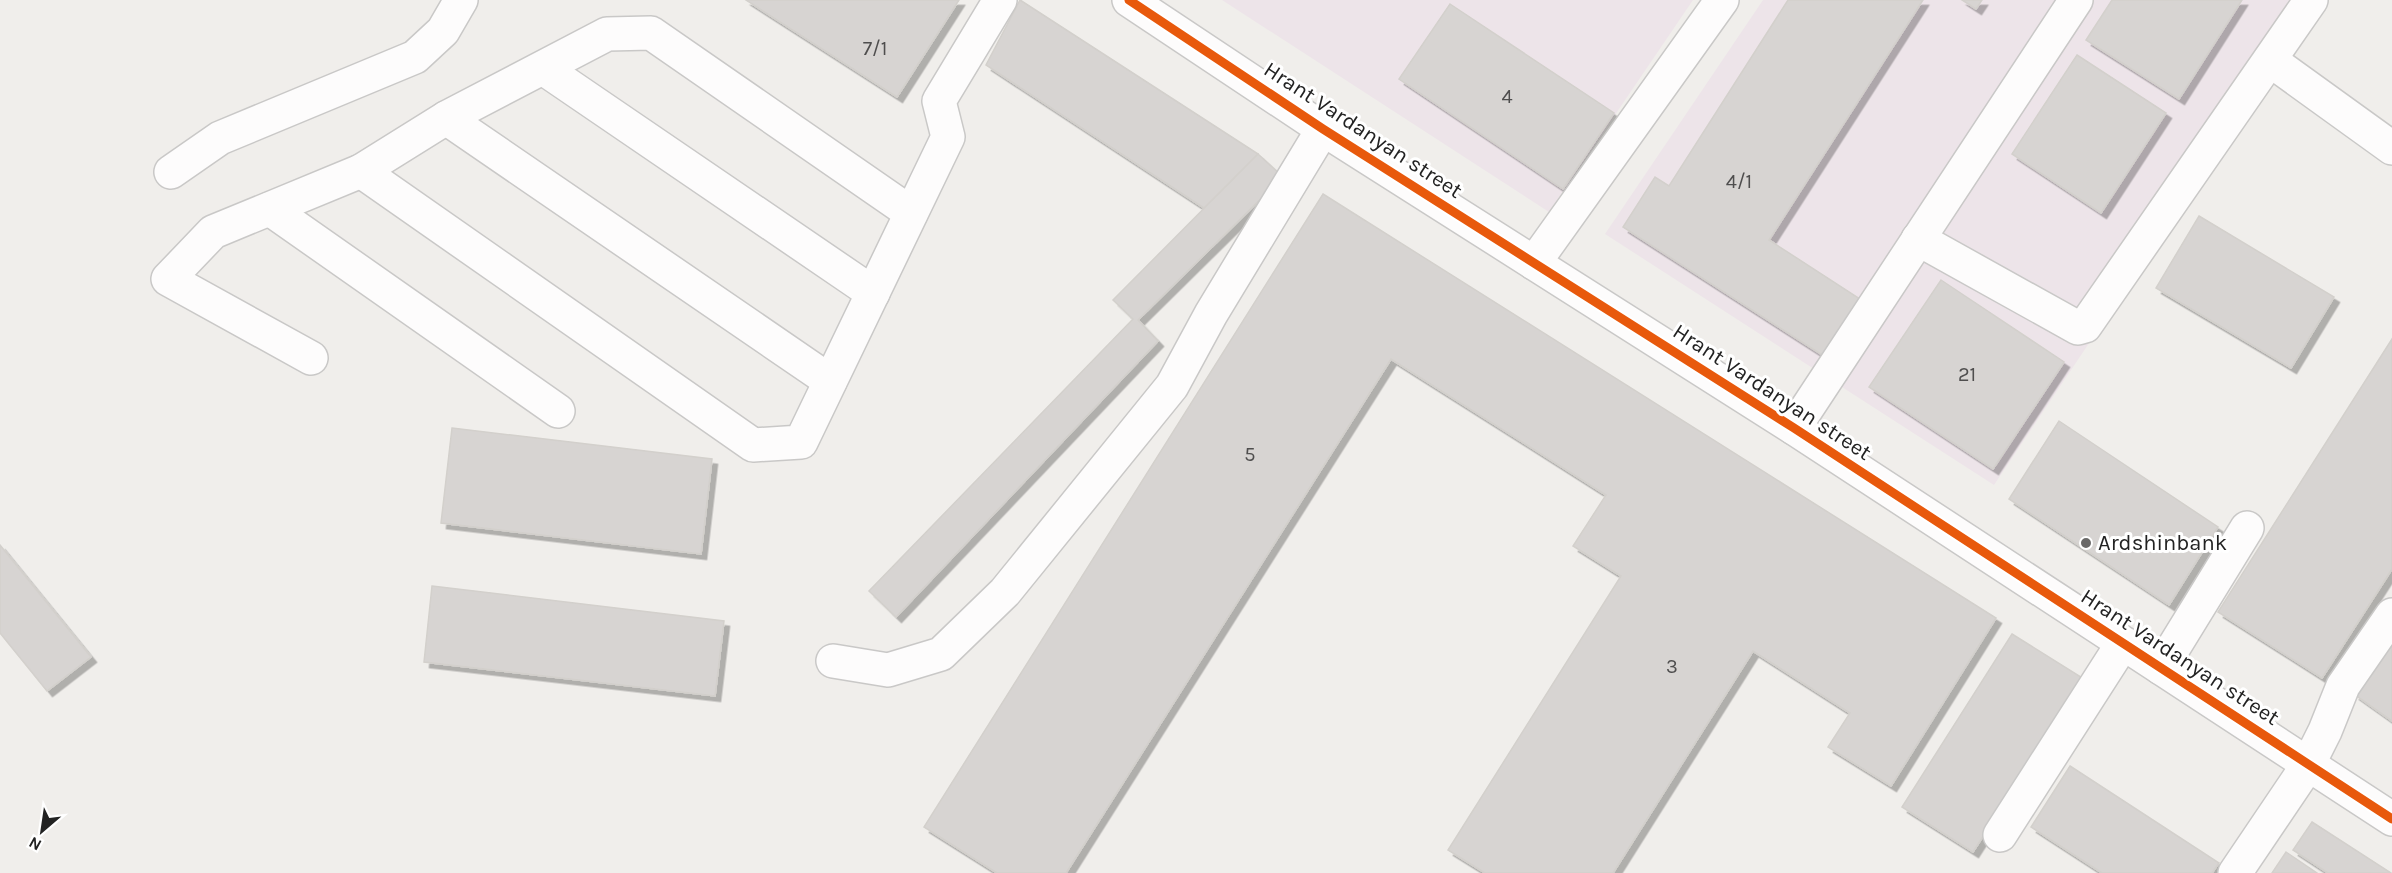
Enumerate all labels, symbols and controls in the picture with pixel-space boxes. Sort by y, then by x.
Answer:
house number: 7/1 [863,37,887,60]
street label: Hrant Vardanyan street [1259,56,1467,204]
house number: 4 [1501,85,1513,108]
house number: 4/1 [1726,170,1752,193]
street label: Hrant Vardanyan street [1668,318,1876,466]
house number: 21 [1958,363,1976,386]
house number: 5 [1244,443,1256,466]
place label: Ardshinbank [2098,530,2227,556]
marker: Ardshinbank [2079,536,2093,550]
street label: Hrant Vardanyan street [2076,583,2284,731]
house number: 3 [1666,655,1678,678]
north arrow [12,801,72,861]
text: N [25,833,45,855]

